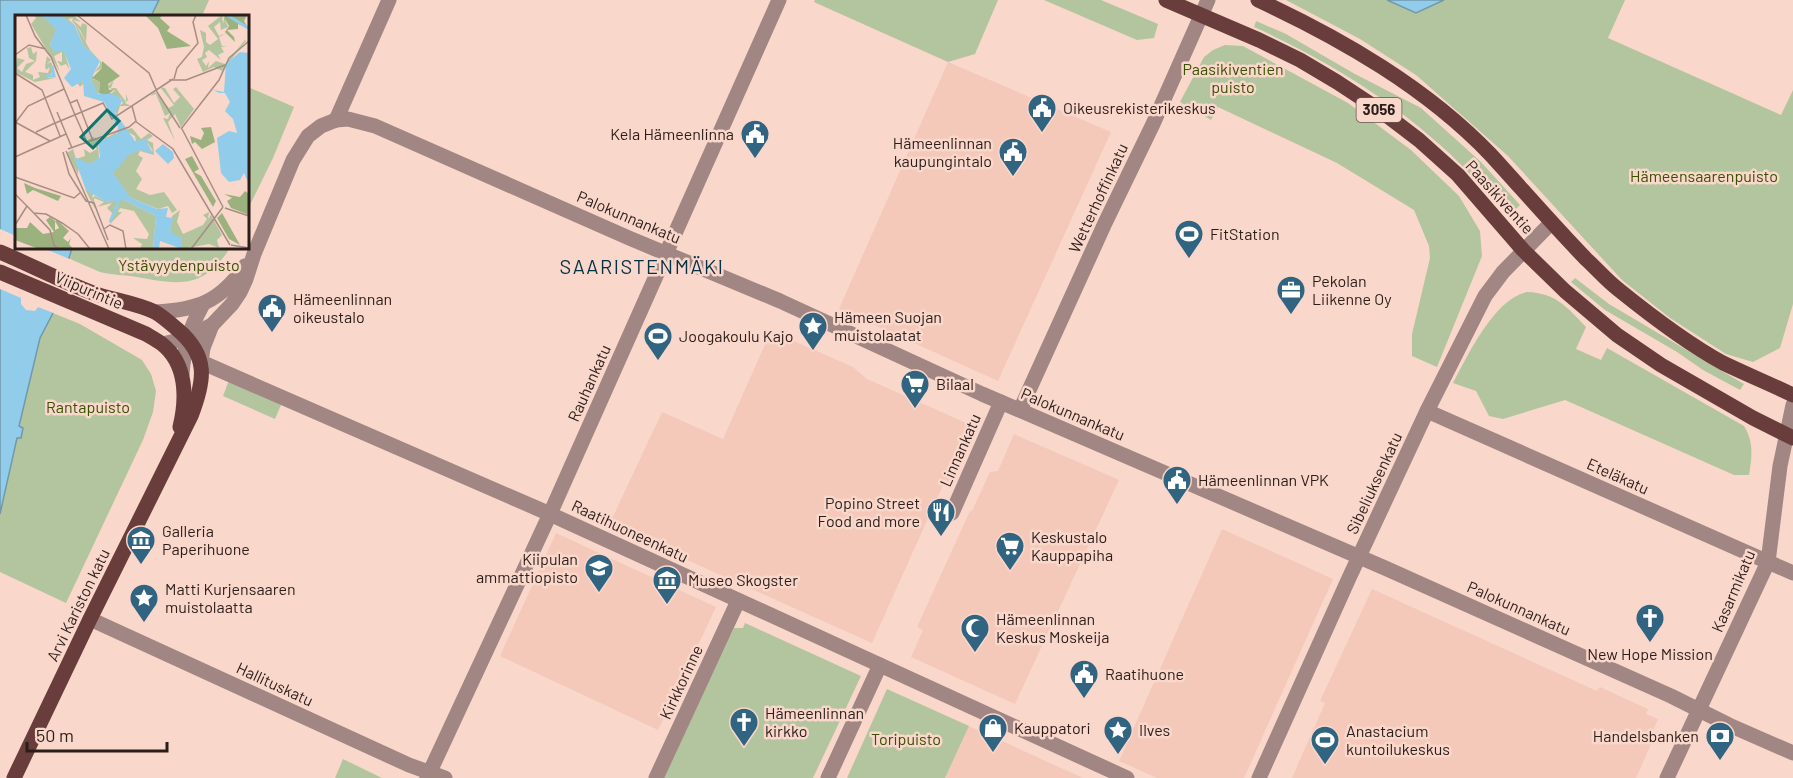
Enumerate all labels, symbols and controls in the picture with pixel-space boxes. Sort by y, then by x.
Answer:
inset map [15,15,249,249]
park label: Paasikiventien puisto [1182,59,1284,96]
public building icon: Oikeusrekisterikeskus [1026,92,1058,134]
place label: Oikeusrekisterikeskus [1063,98,1216,117]
road number: 3056 [1356,98,1402,122]
public building icon: Kela Hämeenlinna [739,118,771,160]
place label: Kela Hämeenlinna [610,124,734,143]
place label: Hämeenlinnan kaupungintalo [893,133,992,170]
public building icon: Hämeenlinnan kaupungintalo [997,136,1029,178]
street label: Wetterhoffinkatu [1064,140,1131,256]
street label: Paasikiventie [1462,156,1538,237]
park label: Hämeensaarenpuisto [1630,166,1778,185]
street label: Palokunnankatu [574,186,684,247]
sports icon: FitStation [1173,218,1205,260]
place label: FitStation [1210,224,1280,243]
district label: SAARISTENMÄKI [560,254,724,278]
park label: Ystävyydenpuisto [118,255,240,274]
street label: Viipurintie [52,267,126,312]
place label: Pekolan Liikenne Oy [1312,271,1392,308]
office icon: Pekolan Liikenne Oy [1275,274,1307,316]
place label: Hämeenlinnan oikeustalo [293,289,392,326]
public building icon: Hämeenlinnan oikeustalo [256,292,288,334]
place label: Hämeen Suojan muistolaatat [834,307,942,344]
place icon: Hämeen Suojan muistolaatat [797,310,829,352]
sports icon: Joogakoulu Kajo [642,320,674,362]
place label: Joogakoulu Kajo [679,326,793,345]
street label: Rauhankatu [563,341,614,424]
supermarket icon: Bilaal [899,368,931,410]
place label: Bilaal [936,374,974,393]
street label: Palokunnankatu [1018,383,1128,444]
park label: Rantapuisto [46,397,130,416]
street label: Linnankatu [935,410,984,489]
street label: Sibeliuksenkatu [1342,429,1405,537]
street label: Eteläkatu [1584,453,1652,498]
public building icon: Hämeenlinnan VPK [1161,464,1193,506]
place label: Hämeenlinnan VPK [1198,470,1329,489]
place label: Popino Street Food and more [817,493,920,530]
street label: Raatihuoneenkatu [569,495,692,566]
restaurant icon: Popino Street Food and more [925,496,957,538]
place label: Galleria Paperihuone [162,521,250,558]
museum icon: Galleria Paperihuone [125,524,157,566]
place label: Keskustalo Kauppapiha [1031,527,1113,564]
supermarket icon: Keskustalo Kauppapiha [994,530,1026,572]
street label: Arvi Kariston katu [42,545,113,664]
street label: Kasarmikatu [1707,547,1758,635]
place label: Kiipulan ammattiopisto [476,549,578,586]
school or university icon: Kiipulan ammattiopisto [583,552,615,594]
museum icon: Museo Skogster [651,564,683,606]
place label: Museo Skogster [688,570,798,589]
street label: Palokunnankatu [1465,576,1574,639]
place label: Matti Kurjensaaren muistolaatta [165,579,296,616]
place icon: Matti Kurjensaaren muistolaatta [128,582,160,624]
church icon: New Hope Mission [1634,602,1666,644]
place label: Hämeenlinnan Keskus Moskeija [996,609,1109,646]
mosque icon: Hämeenlinnan Keskus Moskeija [959,612,991,654]
street label: Kirkkorinne [655,642,706,722]
place label: New Hope Mission [1587,644,1713,663]
street label: Hallituskatu [234,657,317,710]
public building icon: Raatihuone [1068,658,1100,700]
place label: Raatihuone [1105,664,1184,683]
place label: Hämeenlinnan kirkko [765,703,864,740]
church icon: Hämeenlinnan kirkko [728,706,760,748]
shop icon: Kauppatori [977,712,1009,754]
place icon: Ilves [1102,714,1134,756]
scale bar [27,715,166,753]
place label: Kauppatori [1014,718,1091,737]
place label: Ilves [1139,720,1170,739]
bank icon: Handelsbanken [1704,720,1736,762]
place label: Anastacium kuntoilukeskus [1346,721,1450,758]
text: 50 m [36,724,74,746]
sports icon: Anastacium kuntoilukeskus [1309,724,1341,766]
place label: Handelsbanken [1593,726,1699,745]
park label: Toripuisto [871,729,941,748]

